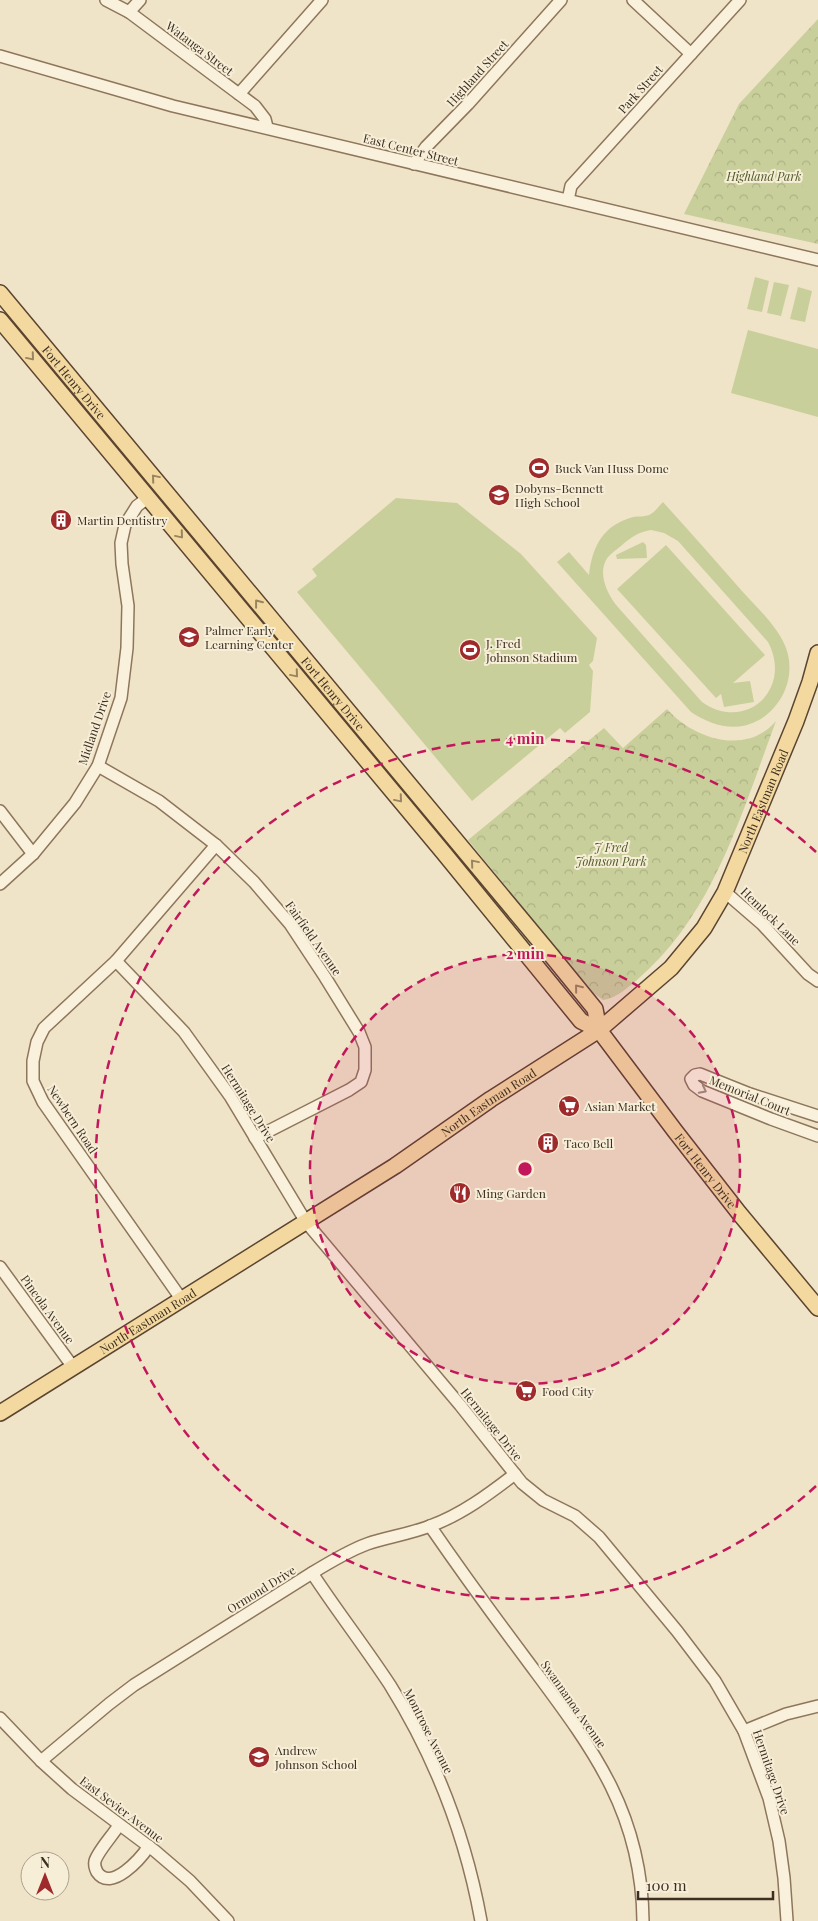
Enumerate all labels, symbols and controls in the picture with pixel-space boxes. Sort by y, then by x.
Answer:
street label: Watauga Street [162,17,238,79]
street label: Highland Street [443,36,512,110]
street label: Park Street [614,61,666,117]
street label: East Center Street [362,129,461,169]
park label: Highland Park [725,168,802,184]
street label: Fort Henry Drive [39,342,110,422]
one-way arrow [26,351,34,360]
sports icon: Buck Van Huss Dome [527,456,551,480]
place label: Buck Van Huss Dome [555,460,669,476]
one-way arrow [152,475,160,484]
place label: Dobyns-Bennett High School [515,480,604,510]
school or university icon: Dobyns-Bennett High School [487,483,511,507]
building icon: Martin Dentistry [49,508,73,532]
place label: Martin Dentistry [77,512,167,528]
one-way arrow [175,530,184,539]
one-way arrow [255,600,264,609]
place label: Palmer Early Learning Center [205,622,294,652]
school or university icon: Palmer Early Learning Center [177,625,201,649]
place label: J. Fred Johnson Stadium [485,635,578,665]
sports icon: J. Fred Johnson Stadium [458,638,482,662]
street label: Fort Henry Drive [298,653,369,734]
one-way arrow [290,668,298,677]
street label: Midland Drive [74,689,114,767]
text: 4 min [506,728,545,748]
street label: North Eastman Road [734,747,791,856]
one-way arrow [393,793,402,802]
park label: J Fred Johnson Park [575,839,647,869]
one-way arrow [471,859,480,868]
street label: Hemlock Lane [738,883,804,949]
street label: Fairfield Avenue [282,898,346,978]
text: 2 min [506,943,545,963]
one-way arrow [575,985,583,994]
street label: Hermitage Drive [219,1061,279,1145]
street label: North Eastman Road [437,1064,539,1140]
street label: Memorial Court [707,1071,794,1119]
street label: Newbern Road [44,1082,102,1156]
one-way arrow [697,1084,706,1094]
supermarket icon: Asian Market [557,1094,581,1118]
place label: Asian Market [584,1098,656,1114]
street label: Fort Henry Drive [672,1130,740,1211]
building icon: Taco Bell [536,1131,560,1155]
place label: Taco Bell [564,1135,614,1151]
centre of rings [516,1160,534,1178]
restaurant icon: Ming Garden [448,1181,472,1205]
place label: Ming Garden [476,1185,546,1201]
street label: Pineola Avenue [18,1271,78,1347]
street label: North Eastman Road [96,1284,199,1357]
supermarket icon: Food City [514,1379,538,1403]
place label: Food City [542,1383,594,1399]
street label: Hermitage Drive [458,1384,526,1464]
street label: Ormond Drive [224,1562,298,1616]
street label: Swannanoa Avenue [538,1657,610,1751]
street label: Montrose Avenue [401,1686,457,1776]
street label: Hermitage Drive [750,1727,794,1817]
place label: Andrew Johnson School [274,1742,358,1772]
school or university icon: Andrew Johnson School [247,1745,271,1769]
street label: East Sevier Avenue [77,1772,167,1846]
north arrow [20,1851,70,1901]
text: N [40,1853,50,1872]
scale bar [638,1868,773,1900]
text: 100 m [646,1875,687,1895]

